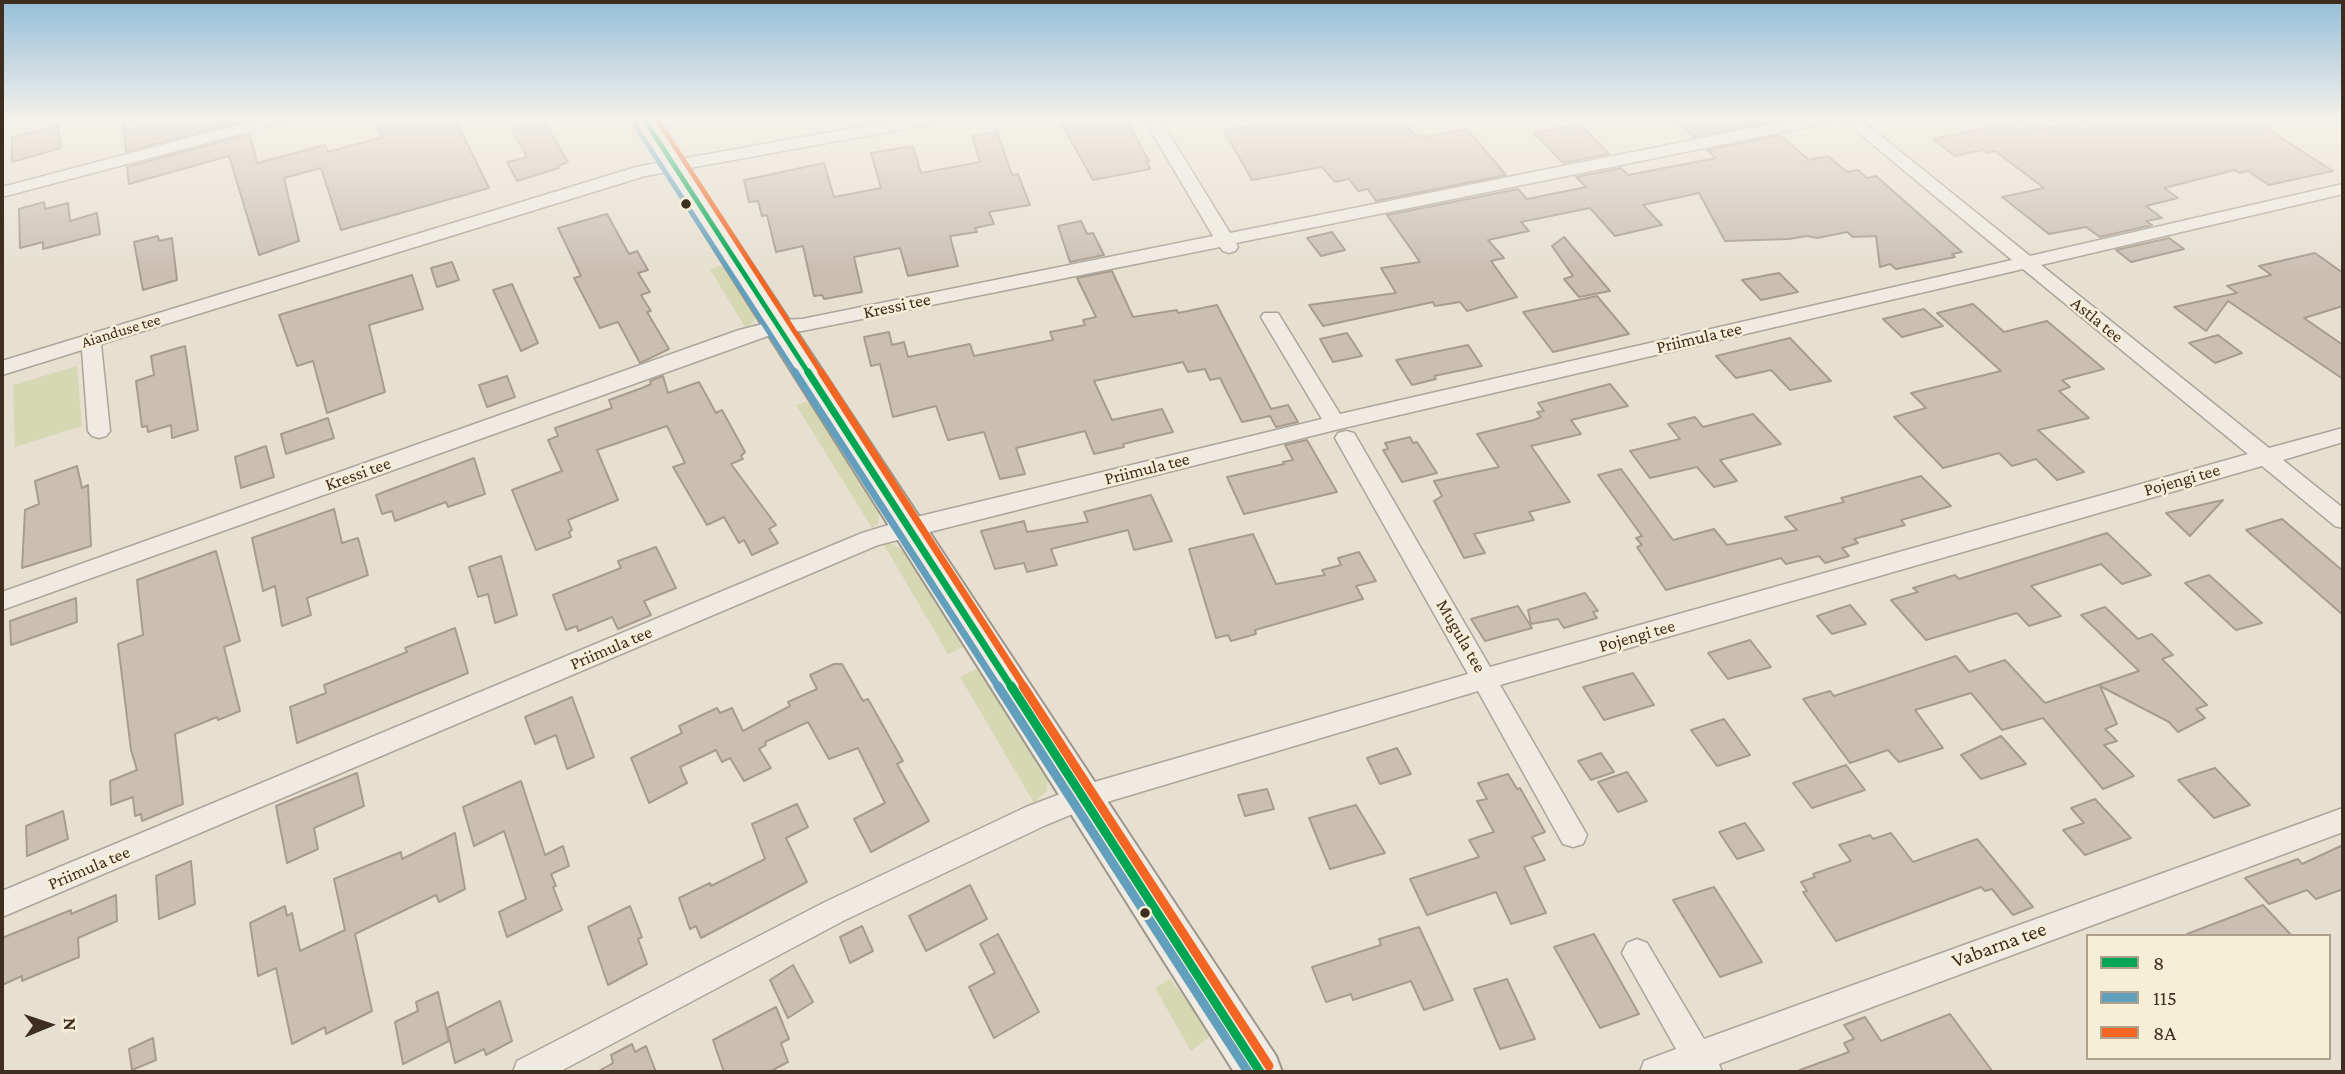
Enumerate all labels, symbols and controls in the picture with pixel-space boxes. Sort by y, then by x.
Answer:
unlabelled marker [679,197,693,211]
street label: Kressi tee [861,288,933,324]
street label: Astla tee [2066,292,2128,348]
street label: Aianduse tee [79,310,163,352]
street label: Priimula tee [1654,318,1744,358]
street label: Priimula tee [1102,448,1192,490]
street label: Kressi tee [322,452,394,496]
street label: Pojengi tee [2141,459,2223,501]
street label: Mugula tee [1431,596,1491,676]
street label: Pojengi tee [1596,615,1678,657]
street label: Priimula tee [567,621,655,675]
street label: Priimula tee [45,841,133,895]
unlabelled marker [1138,906,1152,920]
street label: Vabarna tee [1948,916,2050,974]
legend [2086,934,2331,1060]
text: 8 [2153,951,2164,975]
text: 115 [2153,986,2177,1010]
north arrow [14,990,84,1060]
text: N [60,1017,81,1031]
text: 8A [2153,1021,2176,1045]

